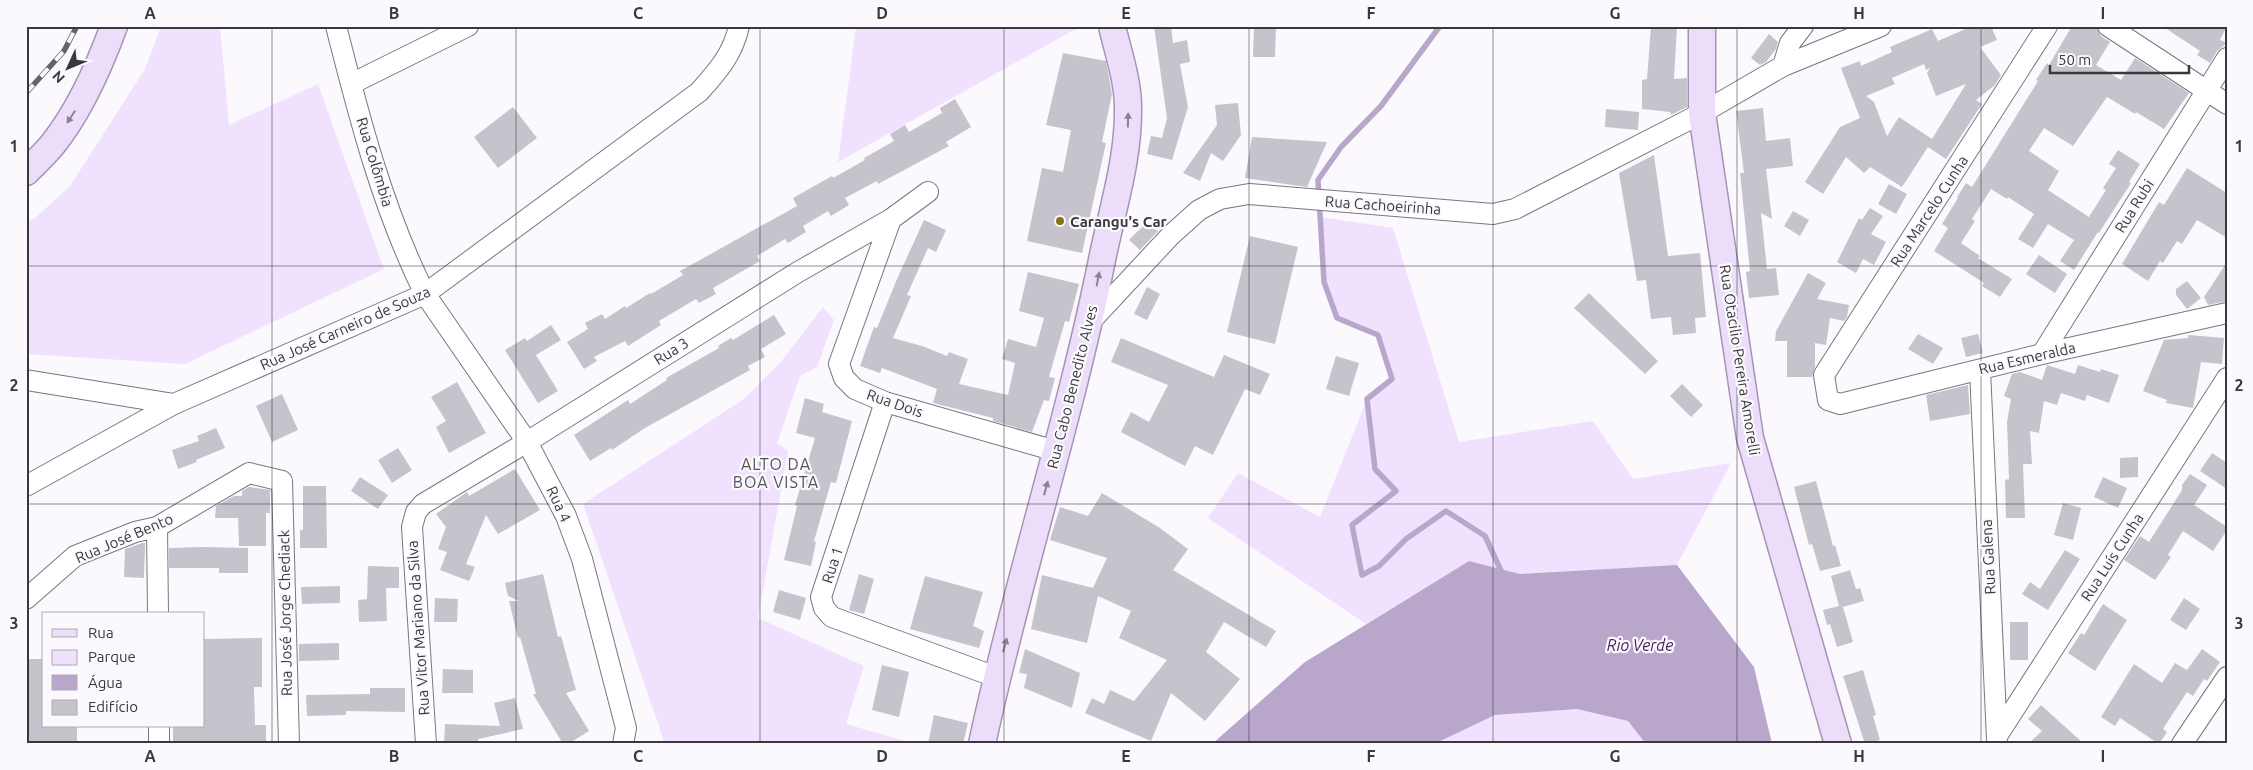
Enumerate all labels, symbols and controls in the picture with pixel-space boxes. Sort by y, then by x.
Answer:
text: A [144,4,156,22]
text: B [389,4,399,22]
text: C [633,4,643,22]
text: D [876,4,888,22]
text: E [1121,4,1131,22]
text: F [1367,4,1376,22]
text: G [1609,4,1621,22]
text: H [1853,4,1865,22]
text: I [2101,4,2105,22]
north arrow [42,42,92,92]
scale bar [2050,42,2189,74]
text: 50 m [2058,51,2091,68]
text: N [49,68,68,86]
one-way arrow [66,111,75,124]
one-way arrow [1124,112,1132,128]
street label: Rua Colômbia [353,115,397,209]
text: 1 [9,137,19,155]
text: 1 [2234,137,2244,155]
street label: Rua Marcelo Cunha [1887,152,1971,270]
street label: Rua Rubi [2111,176,2157,236]
street label: Rua Cachoeirinha [1324,192,1442,218]
place label: Carangu's Car [1070,213,1168,230]
marker: Carangu's Car [1054,215,1066,227]
street label: Rua Otacilio Pereira Amorelli [1717,263,1763,457]
one-way arrow [1094,272,1102,287]
street label: Rua José Carneiro de Souza [257,283,433,373]
street label: Rua Cabo Benedito Alves [1043,304,1101,470]
street label: Rua 3 [651,334,691,368]
street label: Rua Esmeralda [1977,339,2077,377]
text: 2 [9,376,19,394]
text: 2 [2234,376,2244,394]
street label: Rua Dois [865,385,925,421]
district label: ALTO DA BOA VISTA [733,455,819,491]
one-way arrow [1042,480,1050,496]
street label: Rua 4 [543,483,575,525]
street label: Rua José Bento [73,510,175,566]
street label: Rua Luís Cunha [2077,510,2147,604]
street label: Rua Galena [1978,519,1998,595]
street label: Rua José Jorge Chediack [275,529,295,696]
street label: Rua Vitor Mariano da Silva [403,540,433,716]
street label: Rua 1 [818,545,846,585]
legend [42,612,205,728]
text: 3 [9,614,19,632]
text: 3 [2234,614,2244,632]
text: Rua [88,624,114,641]
water label: Rio Verde [1607,636,1673,654]
one-way arrow [1001,638,1009,653]
text: Parque [88,648,136,665]
text: Água [88,674,123,691]
text: Edifício [88,698,138,715]
text: A [144,747,156,765]
text: B [389,747,399,765]
text: C [633,747,643,765]
text: D [876,747,888,765]
text: E [1121,747,1131,765]
text: F [1367,747,1376,765]
text: G [1609,747,1621,765]
text: H [1853,747,1865,765]
text: I [2101,747,2105,765]

